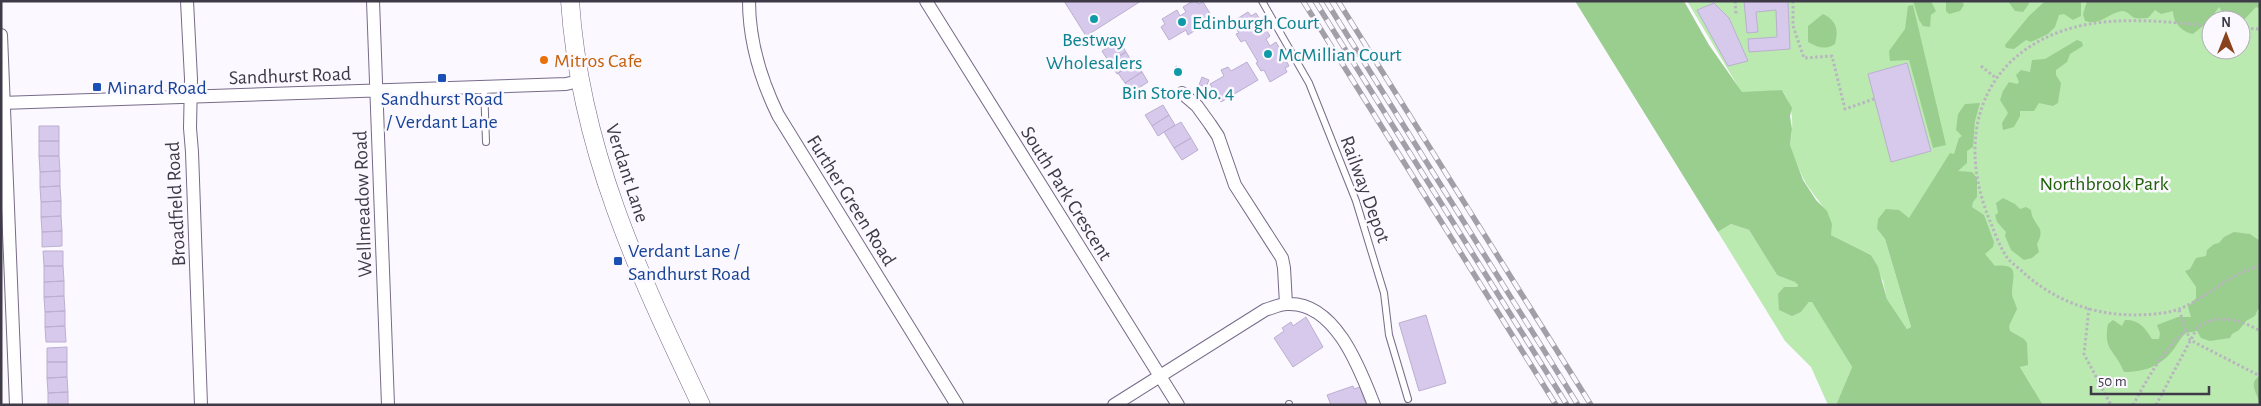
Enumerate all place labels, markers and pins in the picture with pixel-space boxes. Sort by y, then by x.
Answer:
marker: Bestway Wholesalers [1088,13,1100,25]
place label: Edinburgh Court [1192,13,1320,33]
marker: Edinburgh Court [1176,16,1188,28]
place label: Bestway Wholesalers [1046,30,1142,73]
place label: McMillian Court [1278,45,1402,65]
marker: McMillian Court [1262,48,1274,60]
place label: Mitros Cafe [554,51,642,71]
marker: Mitros Cafe [538,54,550,66]
marker: Bin Store No. 4 [1172,66,1184,78]
marker: Sandhurst Road / Verdant Lane [436,72,448,84]
place label: Minard Road [107,78,207,98]
marker: Minard Road [91,81,103,93]
place label: Bin Store No. 4 [1122,83,1234,103]
place label: Sandhurst Road / Verdant Lane [381,89,503,132]
place label: Verdant Lane / Sandhurst Road [628,241,750,284]
marker: Verdant Lane / Sandhurst Road [612,255,624,267]

